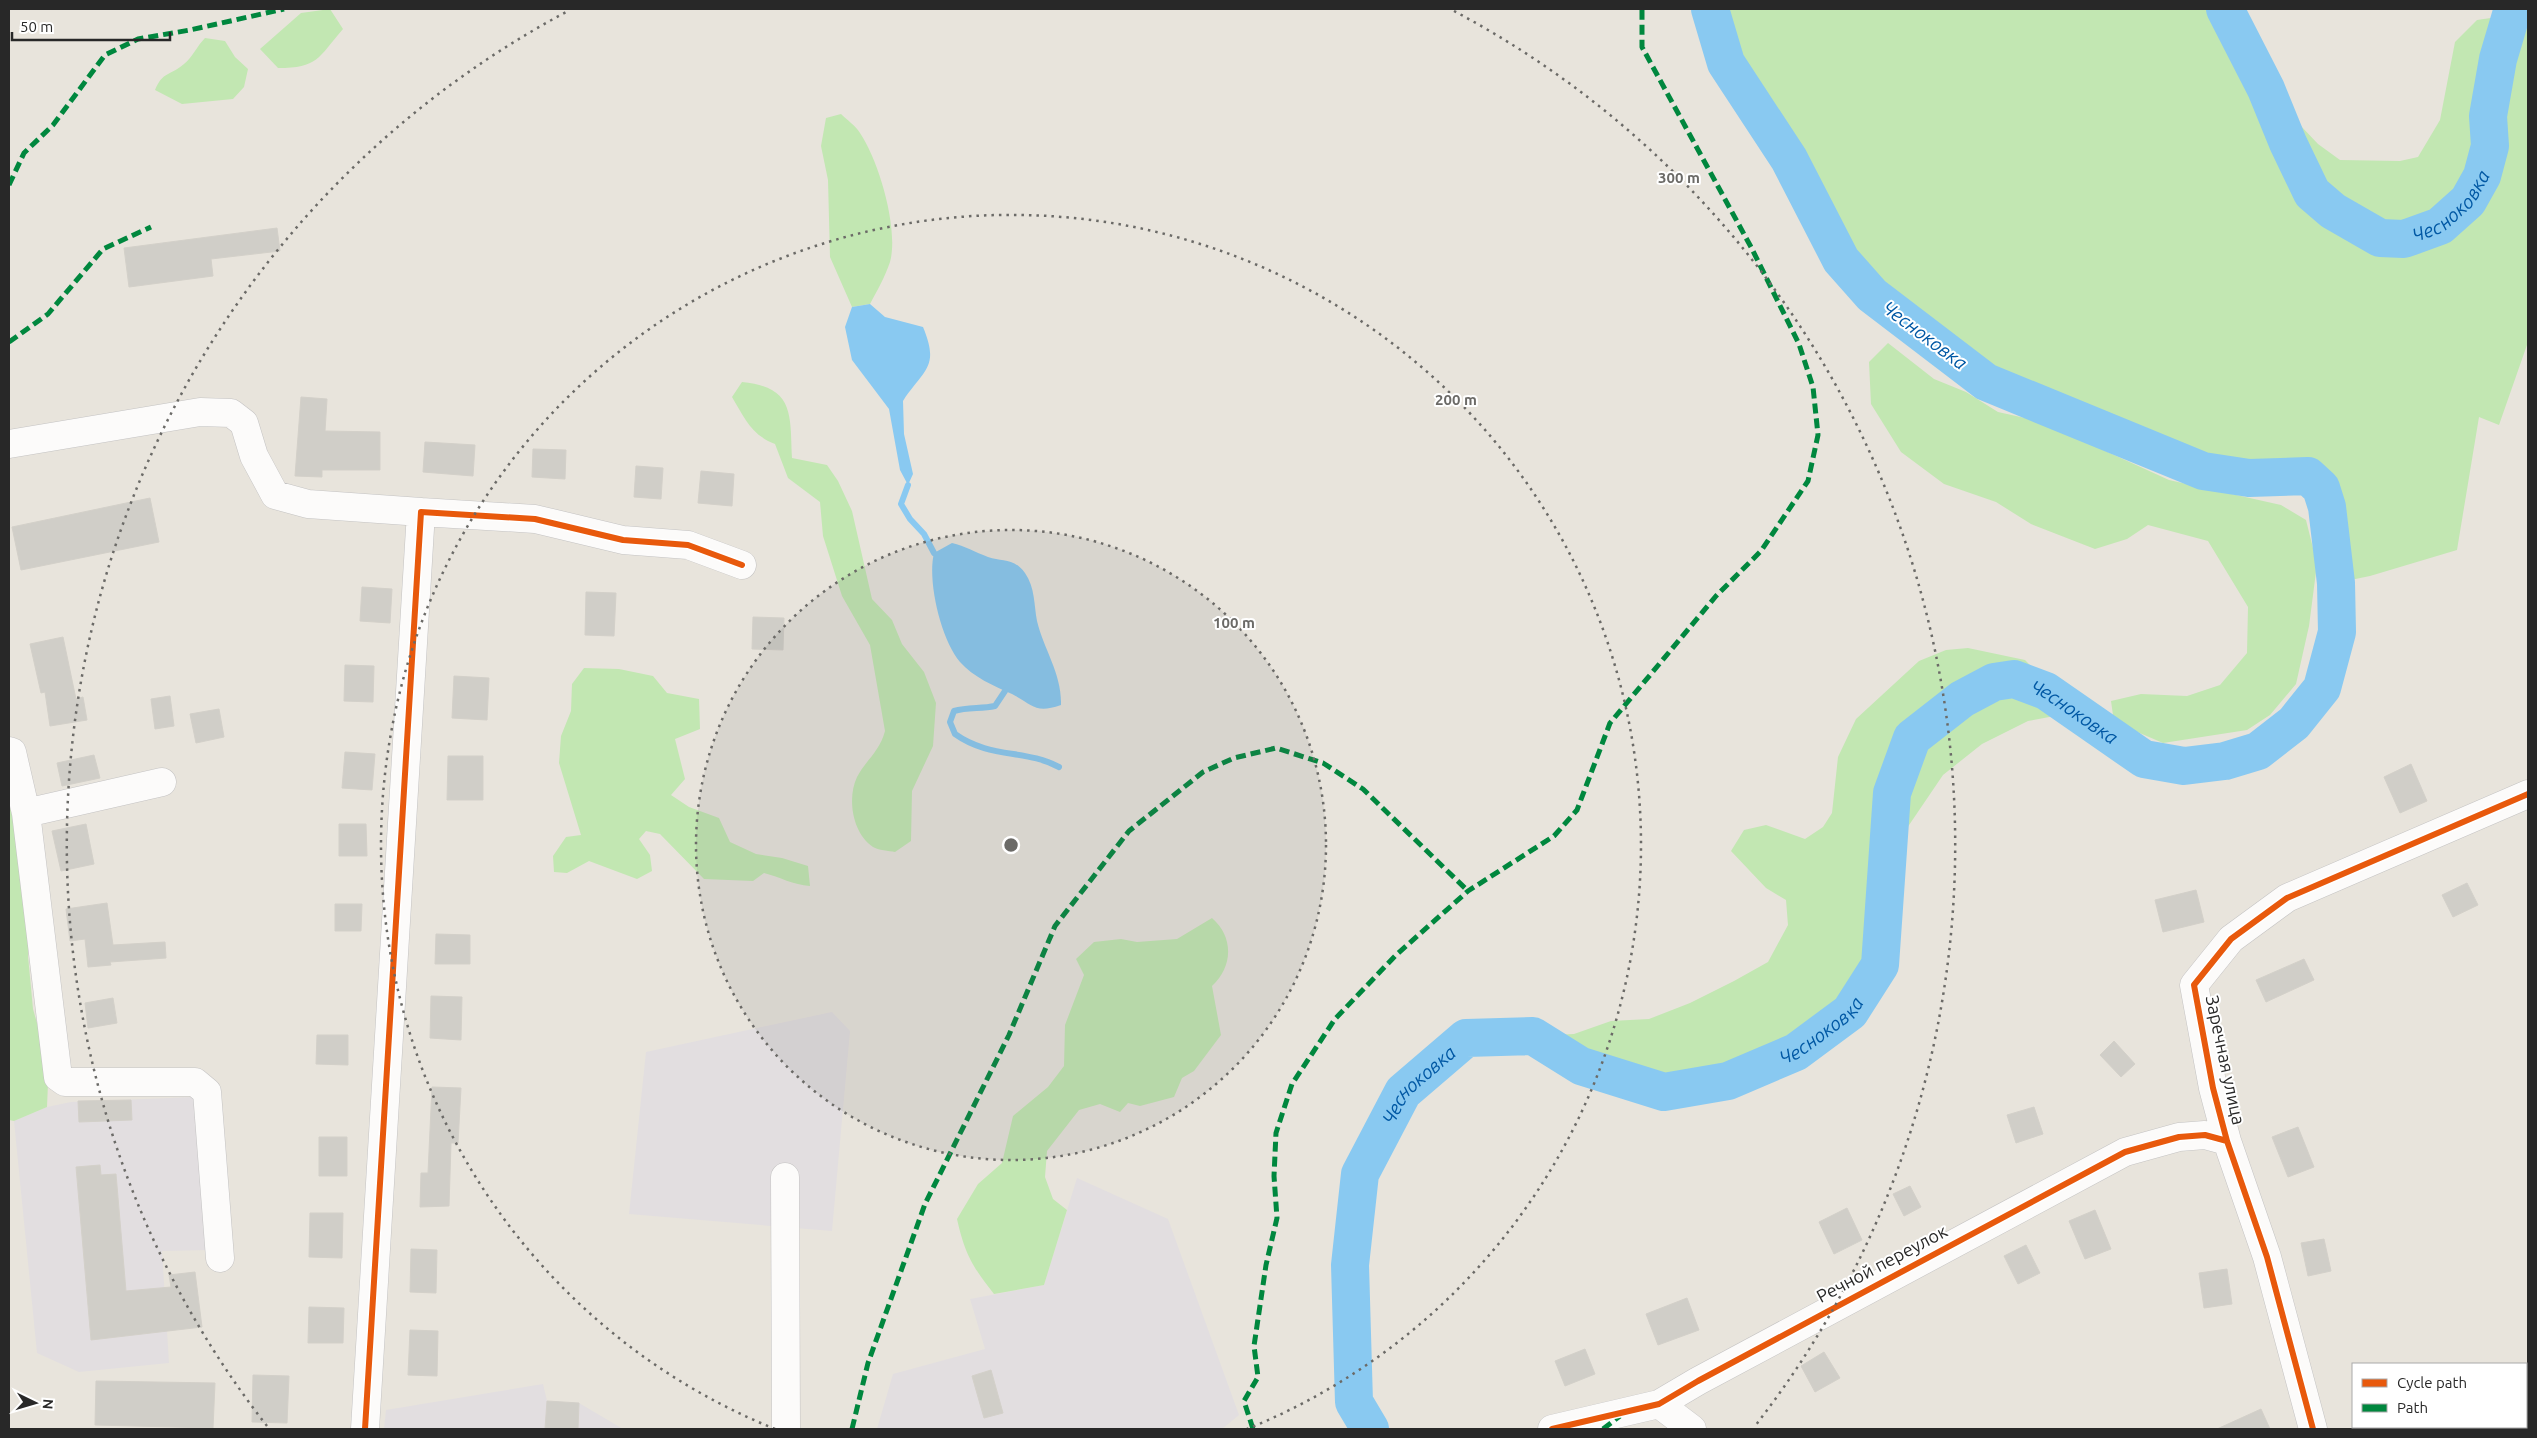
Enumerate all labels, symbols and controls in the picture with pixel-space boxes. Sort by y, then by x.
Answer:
scale bar [12,10,170,42]
text: 50 m [20,18,53,35]
water label: Чесноковка [2409,166,2494,246]
text: 300 m [1658,169,1700,186]
water label: Чесноковка [1879,296,1971,374]
text: 200 m [1435,391,1477,408]
text: 100 m [1213,614,1255,631]
water label: Чесноковка [2028,675,2122,748]
centre of rings [1002,836,1020,854]
water label: Чесноковка [1776,993,1868,1069]
street label: Заречная улица [2202,993,2249,1126]
water label: Чесноковка [1377,1041,1460,1128]
street label: Речной переулок [1813,1220,1950,1306]
legend [2352,1363,2527,1428]
text: Cycle path [2397,1374,2467,1391]
north arrow [10,1378,60,1428]
text: N [40,1398,56,1410]
text: Path [2397,1399,2428,1416]

